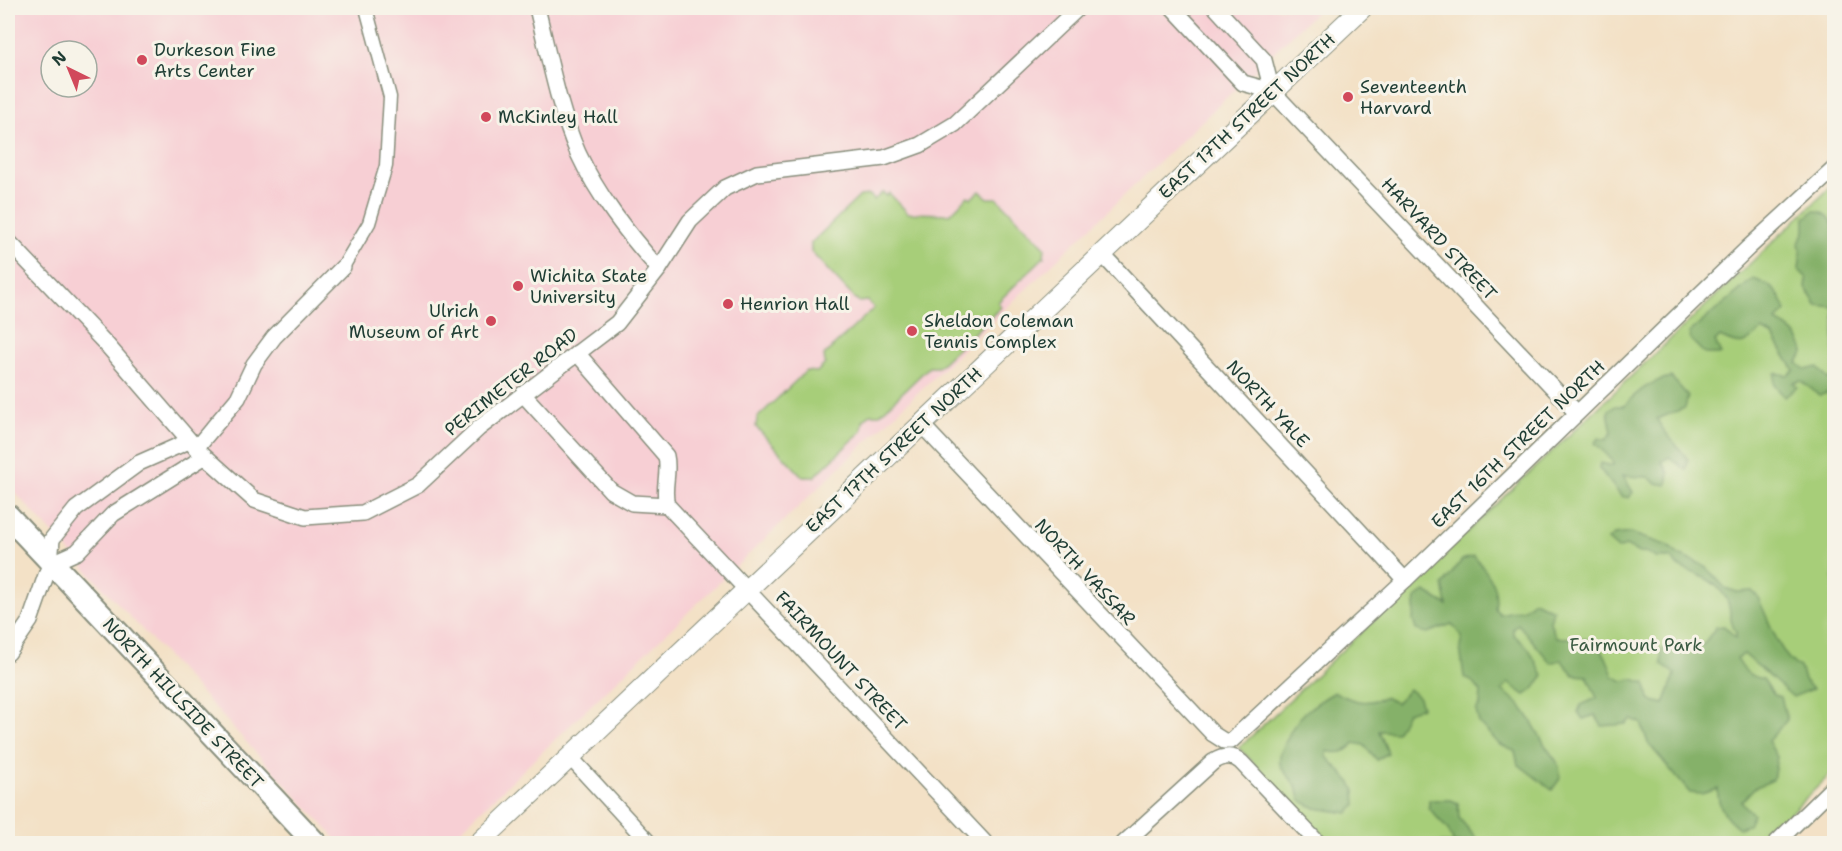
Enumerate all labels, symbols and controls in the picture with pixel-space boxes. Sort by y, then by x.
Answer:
street label: EAST 17TH STREET NORTH [1154,28,1340,204]
place label: Durkeson Fine Arts Center [154,38,276,83]
north arrow [39,39,99,99]
text: N [47,46,71,70]
marker: Durkeson Fine Arts Center [135,53,149,67]
place label: Seventeenth Harvard [1360,75,1467,120]
marker: Seventeenth Harvard [1341,90,1355,104]
place label: McKinley Hall [498,105,618,129]
marker: McKinley Hall [479,110,493,124]
street label: HARVARD STREET [1376,173,1502,305]
place label: Wichita State University [530,264,647,309]
marker: Wichita State University [511,279,525,293]
place label: Henrion Hall [740,292,850,316]
marker: Henrion Hall [721,297,735,311]
place label: Ulrich Museum of Art [349,299,479,344]
place label: Sheldon Coleman Tennis Complex [924,309,1074,354]
marker: Ulrich Museum of Art [484,314,498,328]
street label: PERIMETER ROAD [440,322,583,442]
marker: Sheldon Coleman Tennis Complex [905,324,919,338]
street label: NORTH YALE [1221,355,1315,453]
street label: EAST 16TH STREET NORTH [1426,355,1610,533]
street label: EAST 17TH STREET NORTH [801,362,987,538]
street label: NORTH VASSAR [1029,514,1141,630]
street label: FAIRMOUNT STREET [770,586,912,736]
street label: NORTH HILLSIDE STREET [97,612,269,794]
park label: Fairmount Park [1569,633,1703,657]

